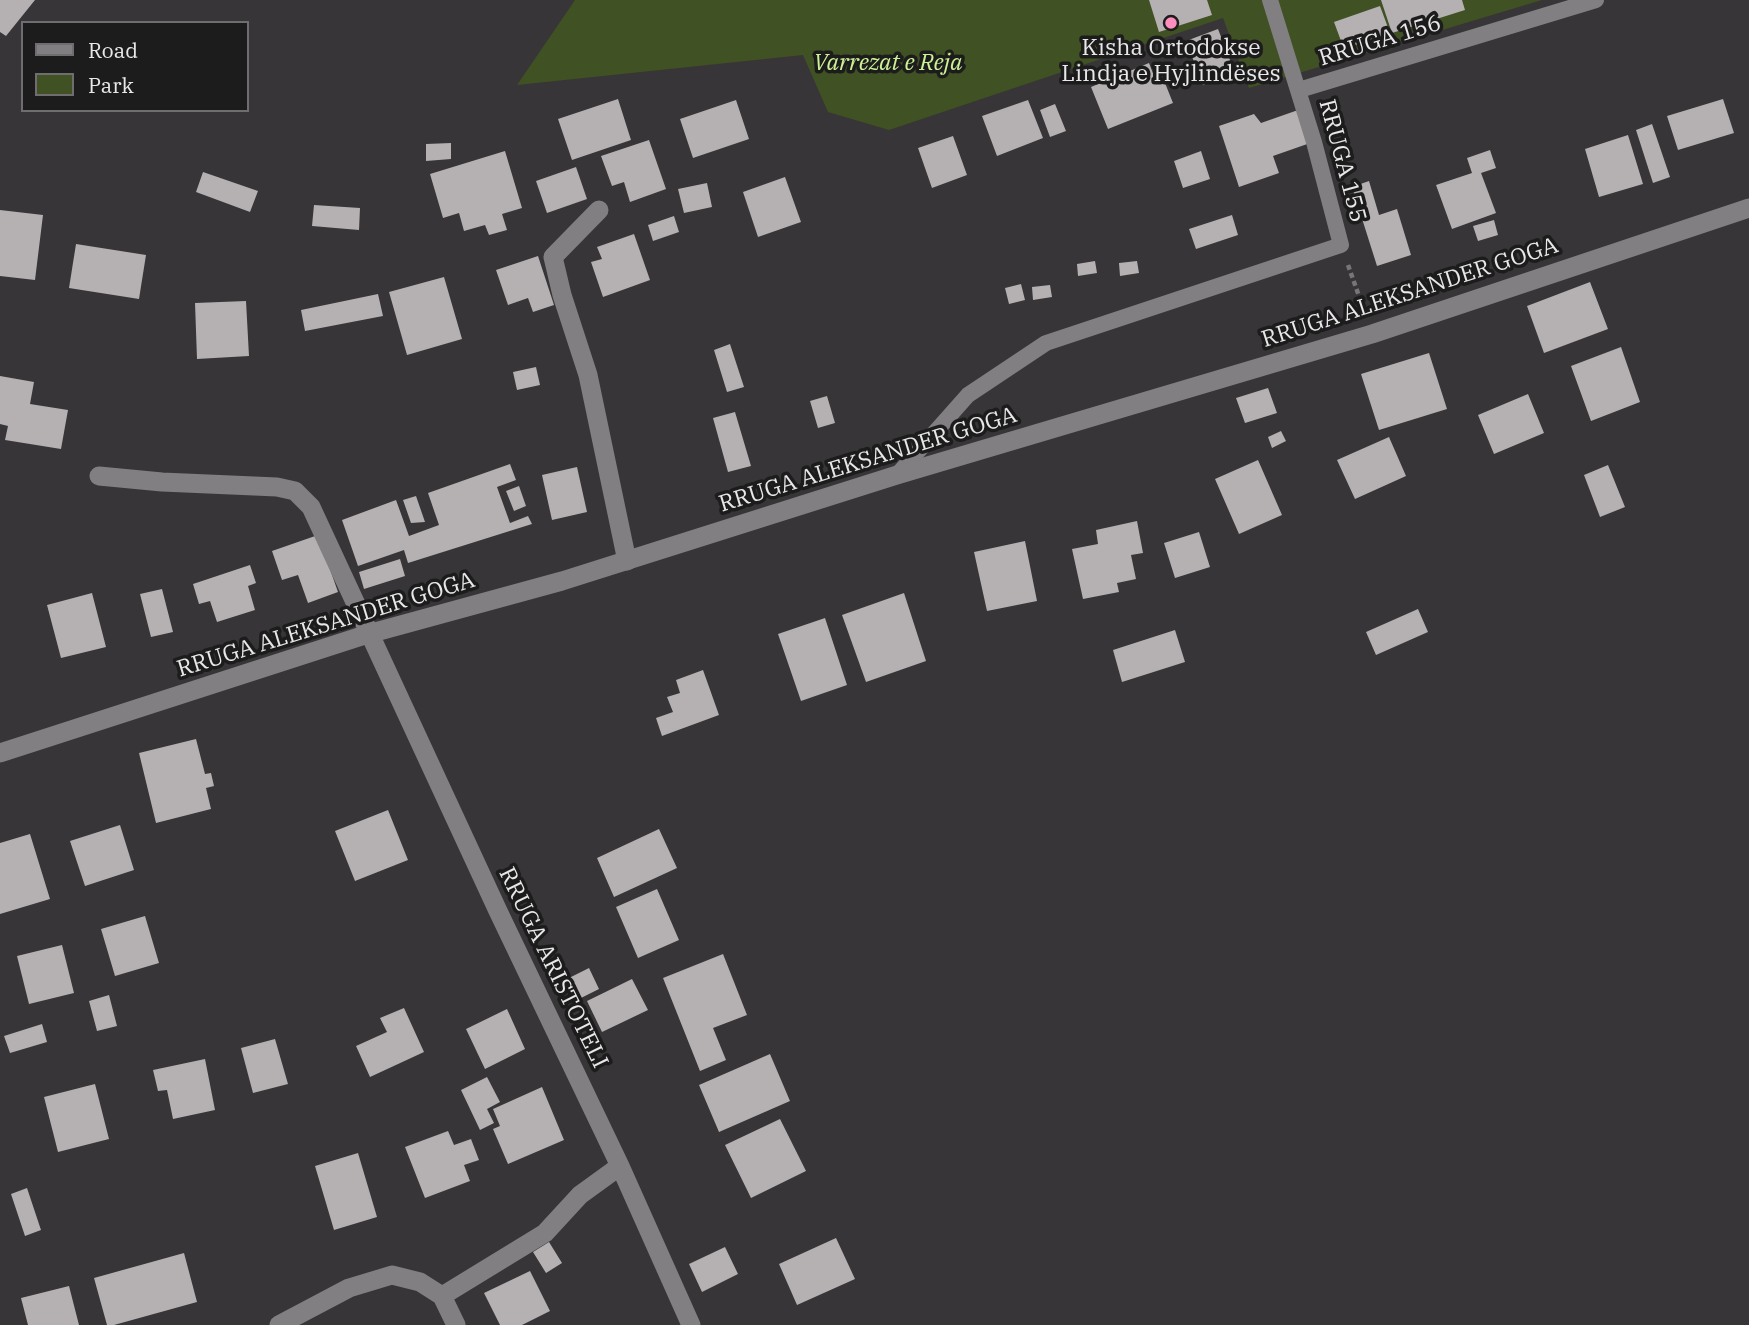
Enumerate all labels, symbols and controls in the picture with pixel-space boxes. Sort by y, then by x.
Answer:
street label: RRUGA 156 [1316,9,1444,73]
marker: Kisha Ortodokse Lindja e Hyjlindëses [1163,15,1179,31]
legend [21,21,248,112]
place label: Kisha Ortodokse Lindja e Hyjlindëses [1061,34,1281,88]
text: Road [88,36,138,64]
park label: Varrezat e Reja [814,49,962,77]
text: Park [88,71,134,99]
street label: RRUGA 155 [1312,96,1372,226]
street label: RRUGA ALEKSANDER GOGA [1258,232,1562,354]
street label: RRUGA ALEKSANDER GOGA [716,401,1020,519]
street label: RRUGA ALEKSANDER GOGA [174,566,478,684]
street label: RRUGA ARISTOTELI [492,863,614,1073]

